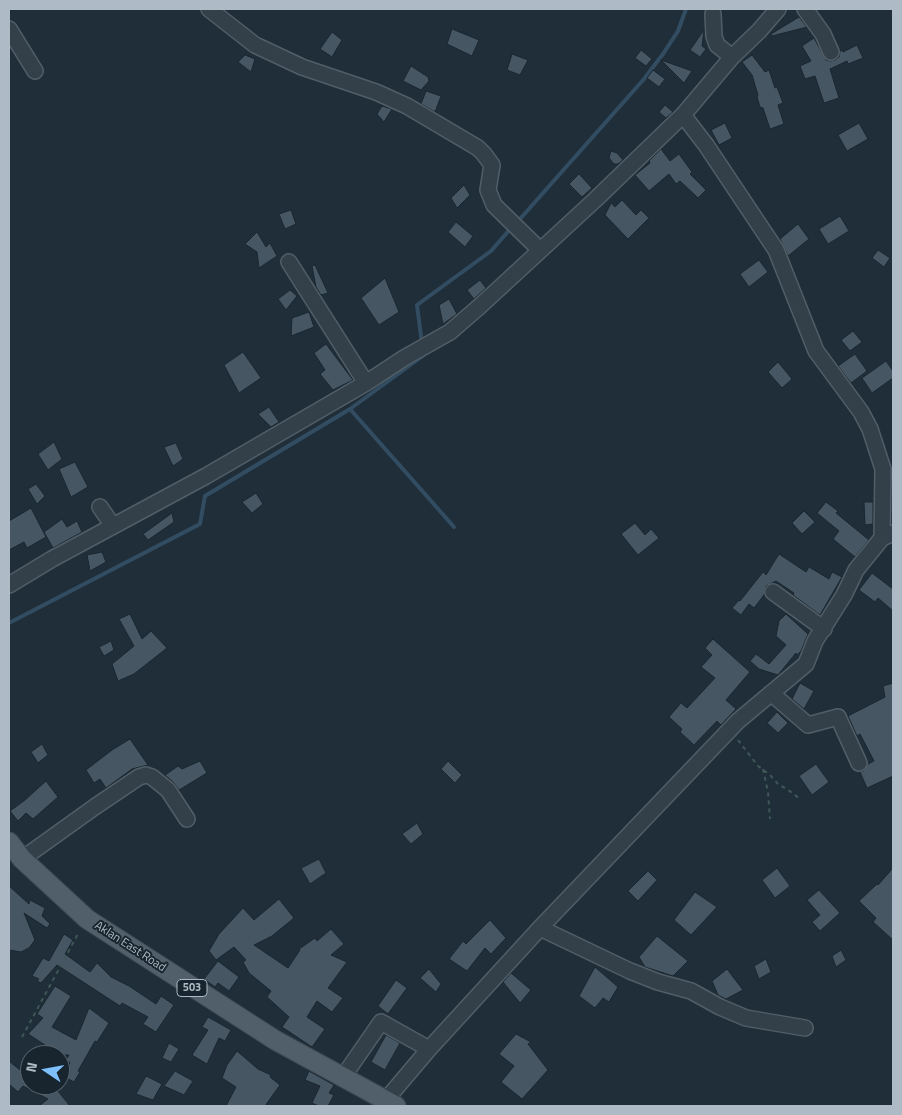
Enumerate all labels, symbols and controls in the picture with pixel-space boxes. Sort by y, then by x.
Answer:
street label: Aklan East Road [92,919,168,975]
road number: 503 [177,980,207,996]
north arrow [20,1045,70,1095]
text: N [20,1060,42,1074]

